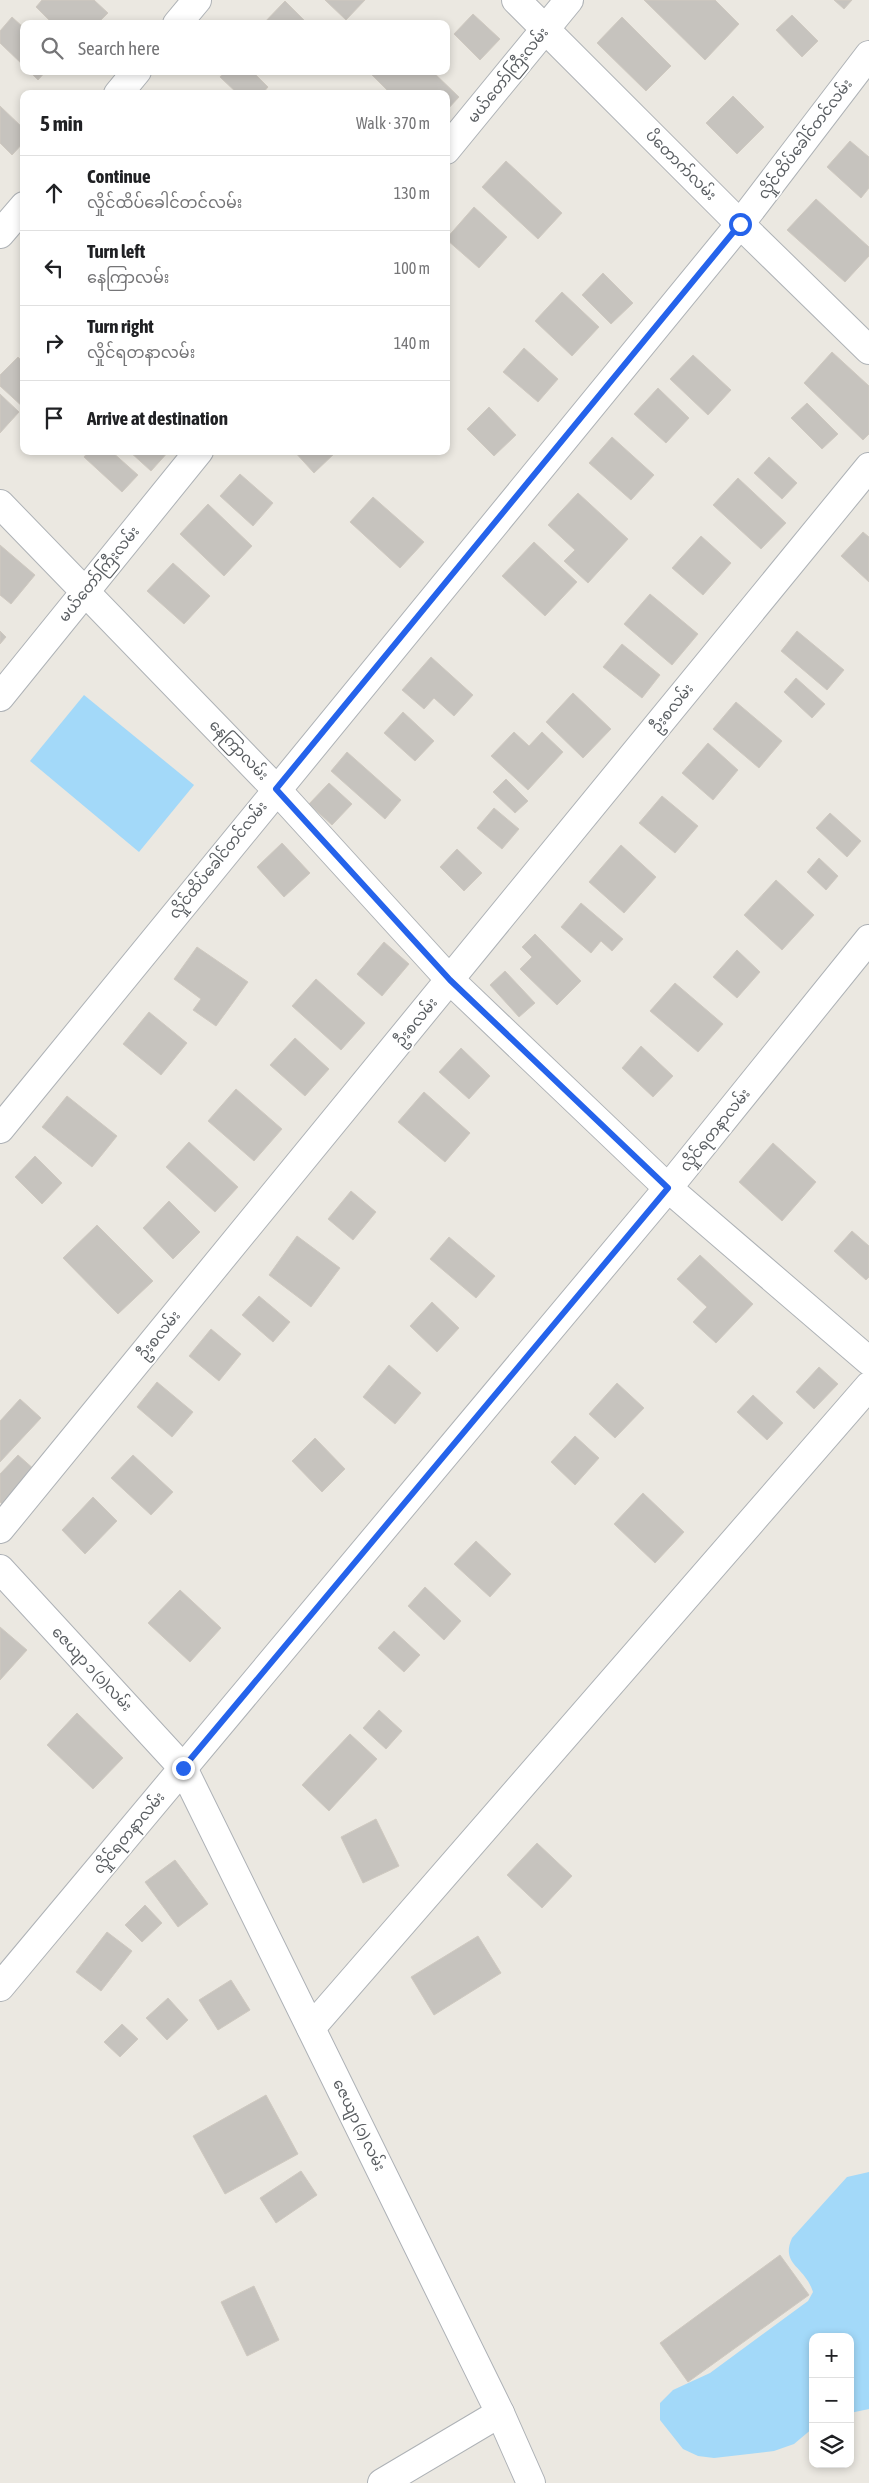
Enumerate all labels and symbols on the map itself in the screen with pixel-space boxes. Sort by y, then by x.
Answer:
street label: မယ်တော်ကြီးလမ်း [463,23,554,128]
street label: လှိုင်ထိပ်ခေါင်တင်လမ်း [753,75,858,204]
street label: ပိတောက်လမ်း [643,125,721,203]
route start [729,213,752,236]
street label: မယ်တော်ကြီးလမ်း [54,522,145,627]
street label: ဦးစလမ်း [646,679,699,738]
street label: နေကြာလမ်း [204,715,273,786]
street label: လှိုင်ထိပ်ခေါင်တင်လမ်း [164,797,273,924]
street label: ဦးစလမ်း [390,993,443,1052]
street label: လှိုင်ရတနာလမ်း [675,1084,756,1177]
street label: ဦးစလမ်း [133,1306,186,1365]
street label: ဇေယျာ ၁ (၁)လမ်း [46,1622,137,1717]
route end [172,1757,195,1780]
street label: လှိုင်ရတနာလမ်း [89,1788,171,1880]
street label: ဇေယျာ (၁) လမ်း [326,2076,390,2175]

